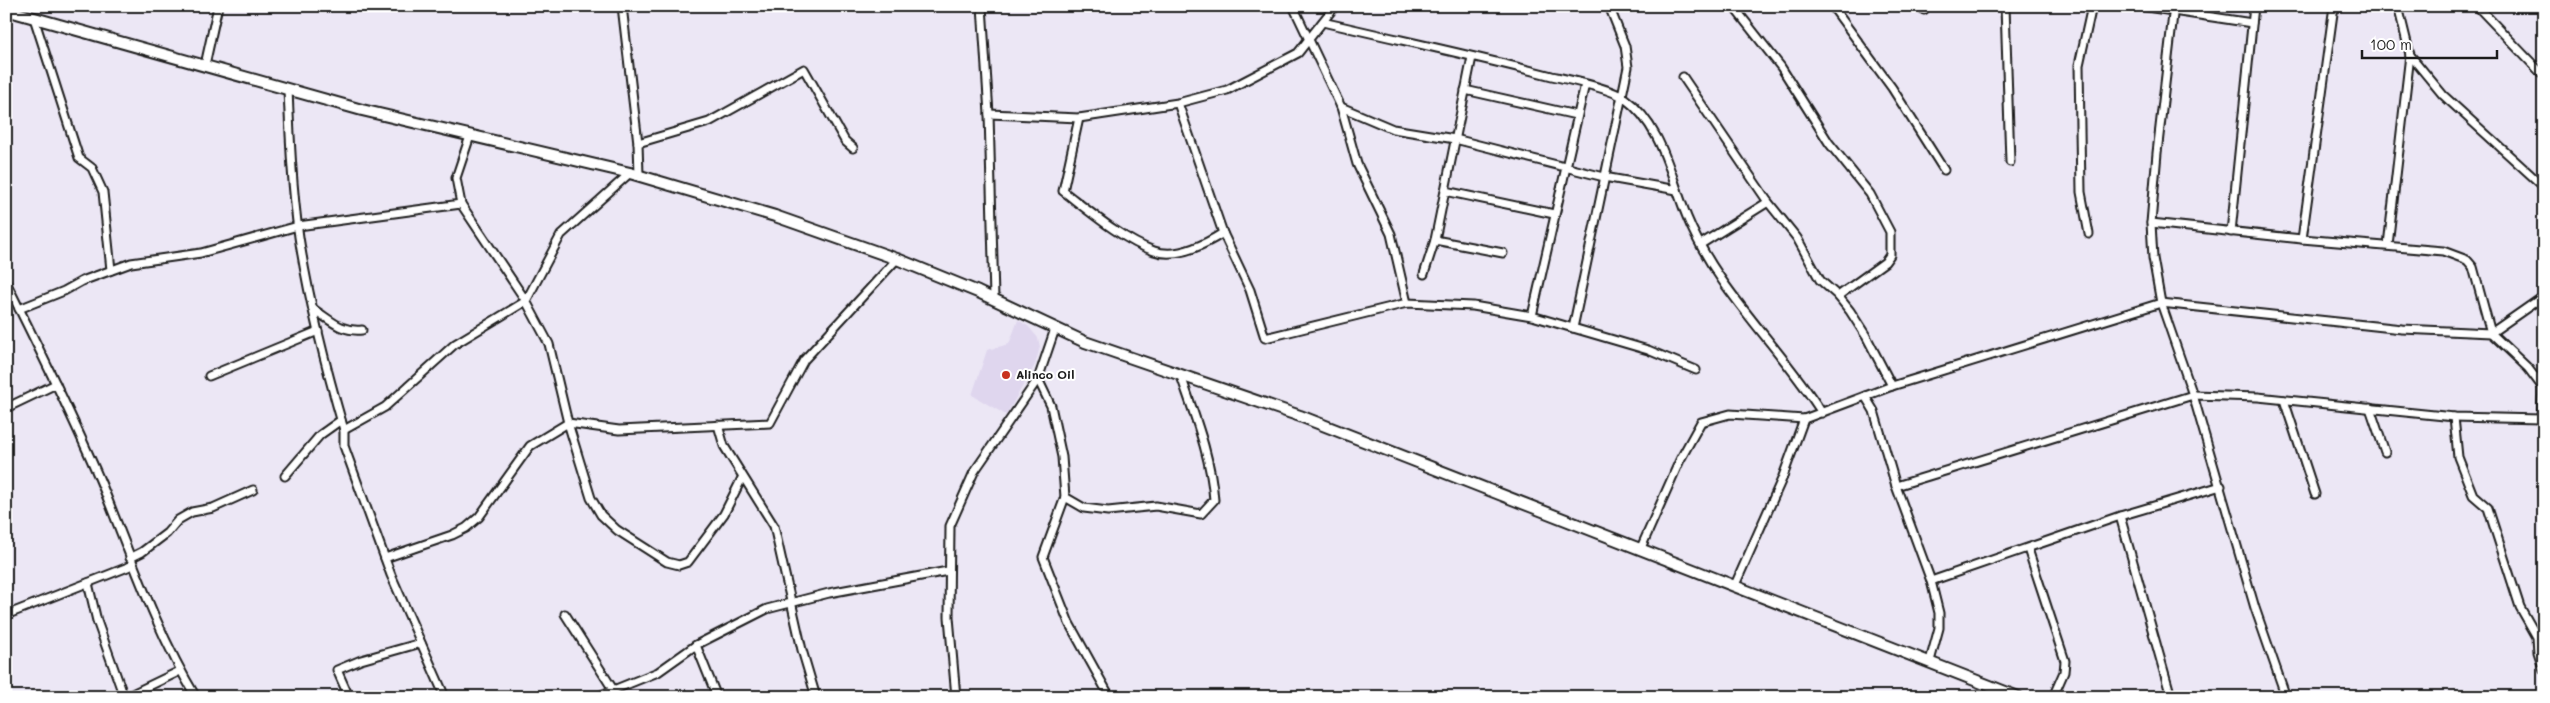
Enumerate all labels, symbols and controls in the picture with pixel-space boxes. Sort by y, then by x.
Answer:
scale bar [2362,28,2498,60]
text: 100 m [2370,34,2412,54]
place label: Alinco Oil [1016,366,1074,382]
marker: Alinco Oil [1000,369,1012,381]

